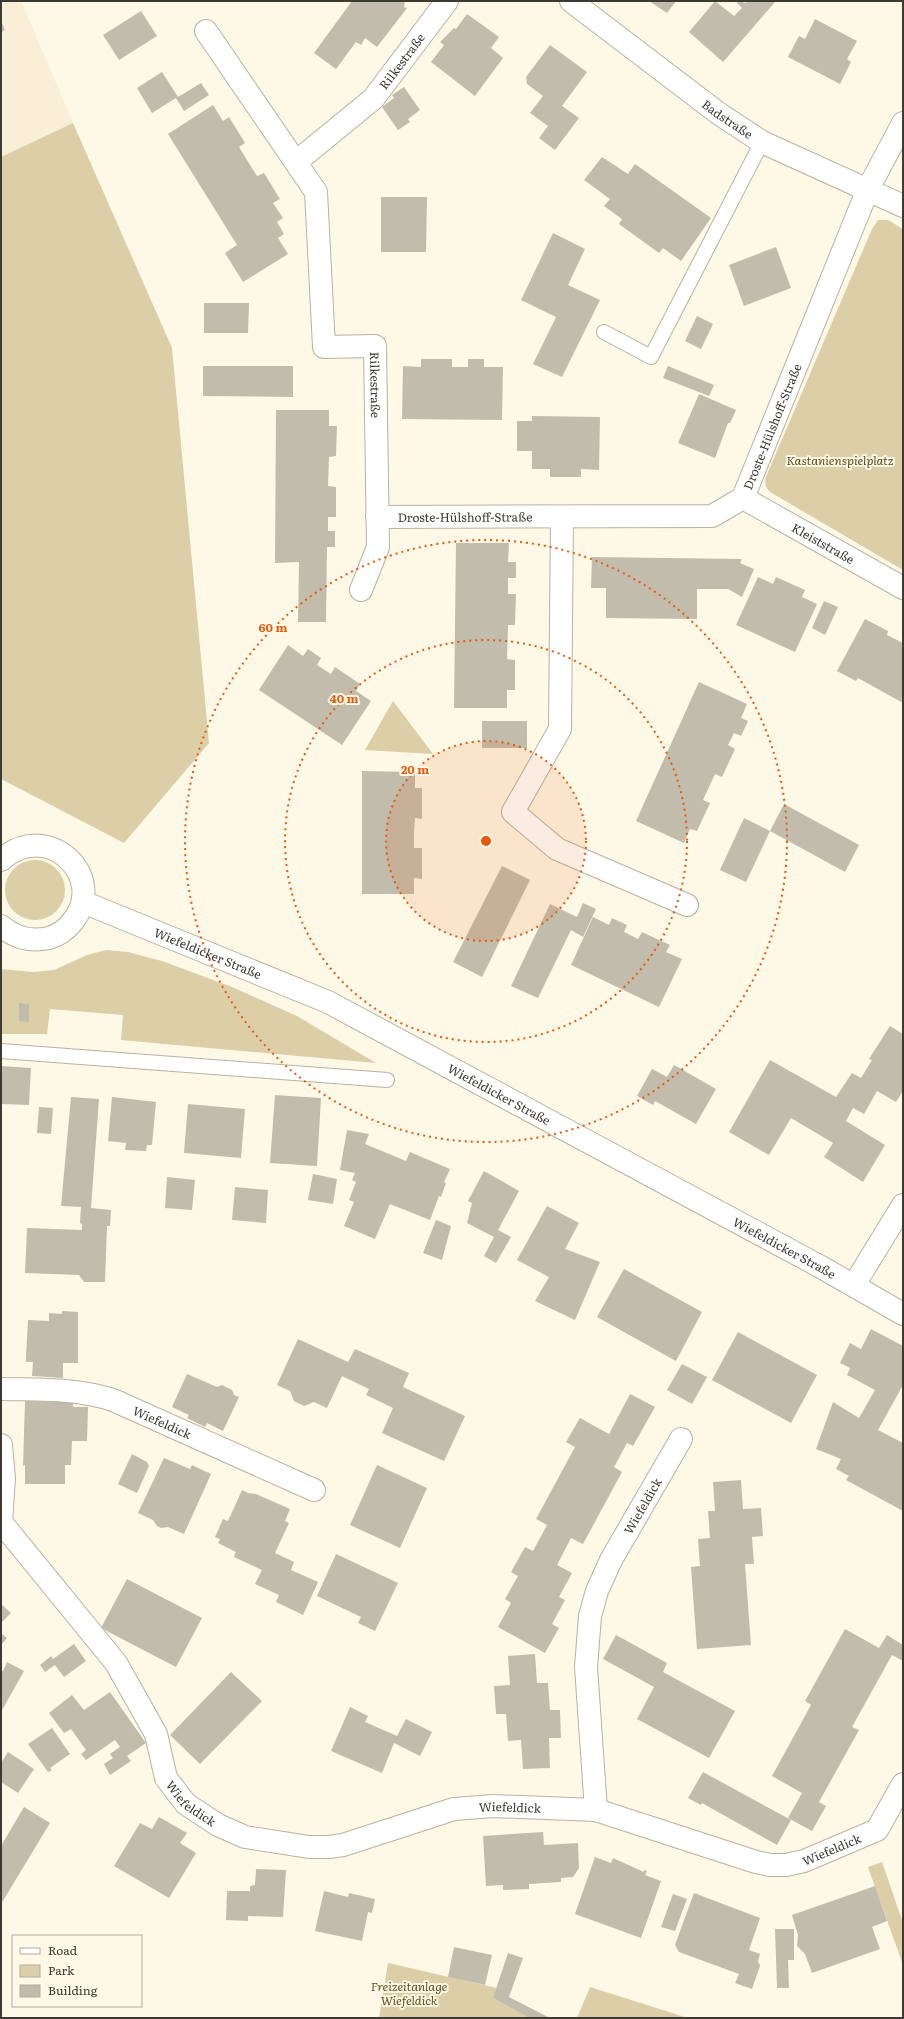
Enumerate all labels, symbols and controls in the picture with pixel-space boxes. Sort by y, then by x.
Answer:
street label: Rilkestraße [374,29,429,93]
street label: Badstraße [698,95,757,143]
street label: Rilkestraße [366,351,385,418]
street label: Droste-Hülshoff-Straße [738,361,806,492]
park label: Kastanienspielplatz [787,451,894,469]
street label: Droste-Hülshoff-Straße [398,508,532,526]
street label: Kleiststraße [788,518,858,568]
text: 60 m [259,618,287,636]
text: 40 m [330,689,359,707]
text: 20 m [401,760,429,778]
centre of rings [479,834,493,848]
street label: Wiefeldicker Straße [152,923,264,983]
street label: Wiefeldicker Straße [445,1059,554,1129]
street label: Wiefeldicker Straße [730,1212,839,1283]
street label: Wiefeldick [130,1401,195,1443]
street label: Wiefeldick [619,1474,666,1537]
street label: Wiefeldick [162,1777,220,1831]
street label: Wiefeldick [478,1797,542,1817]
street label: Wiefeldick [799,1829,864,1870]
legend [12,1935,142,2007]
text: Road [48,1941,78,1959]
text: Park [48,1961,75,1979]
park label: Freizeitanlage Wiefeldick [371,1977,448,2009]
text: Building [48,1981,98,1999]

